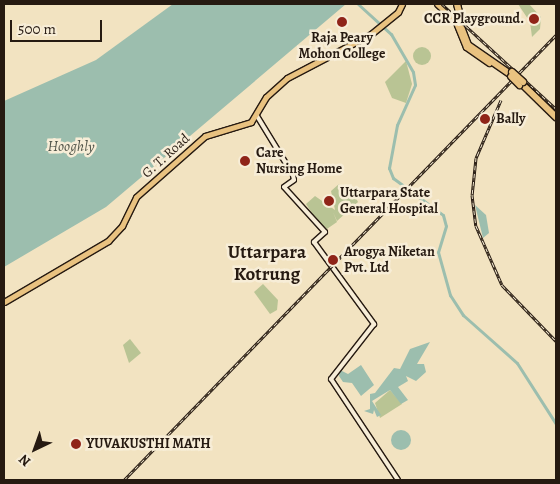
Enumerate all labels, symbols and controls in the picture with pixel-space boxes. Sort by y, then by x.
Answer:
scale bar [12,10,105,42]
place label: CCR Playground. [424,11,524,27]
marker: CCR Playground. [528,13,540,25]
marker: Raja Peary Mohon College [336,16,348,28]
text: 500 m [18,19,56,39]
place label: Raja Peary Mohon College [299,30,385,62]
place label: Bally [496,111,525,127]
marker: Bally [478,112,492,126]
street label: G. T. Road [138,130,194,182]
water label: Hooghly [47,138,95,156]
place label: Care Nursing Home [256,145,342,178]
marker: Care Nursing Home [238,154,252,168]
place label: Uttarpara State General Hospital [340,185,438,218]
marker: Uttarpara State General Hospital [322,194,336,208]
district label: Uttarpara Kotrung [228,242,306,286]
place label: Arogya Niketan Pvt. Ltd [344,244,435,276]
marker: Arogya Niketan Pvt. Ltd [326,253,340,267]
north arrow [10,424,60,474]
place label: YUVAKUSTHI MATH [86,436,211,452]
marker: YUVAKUSTHI MATH [70,438,82,450]
text: N [14,450,35,471]

